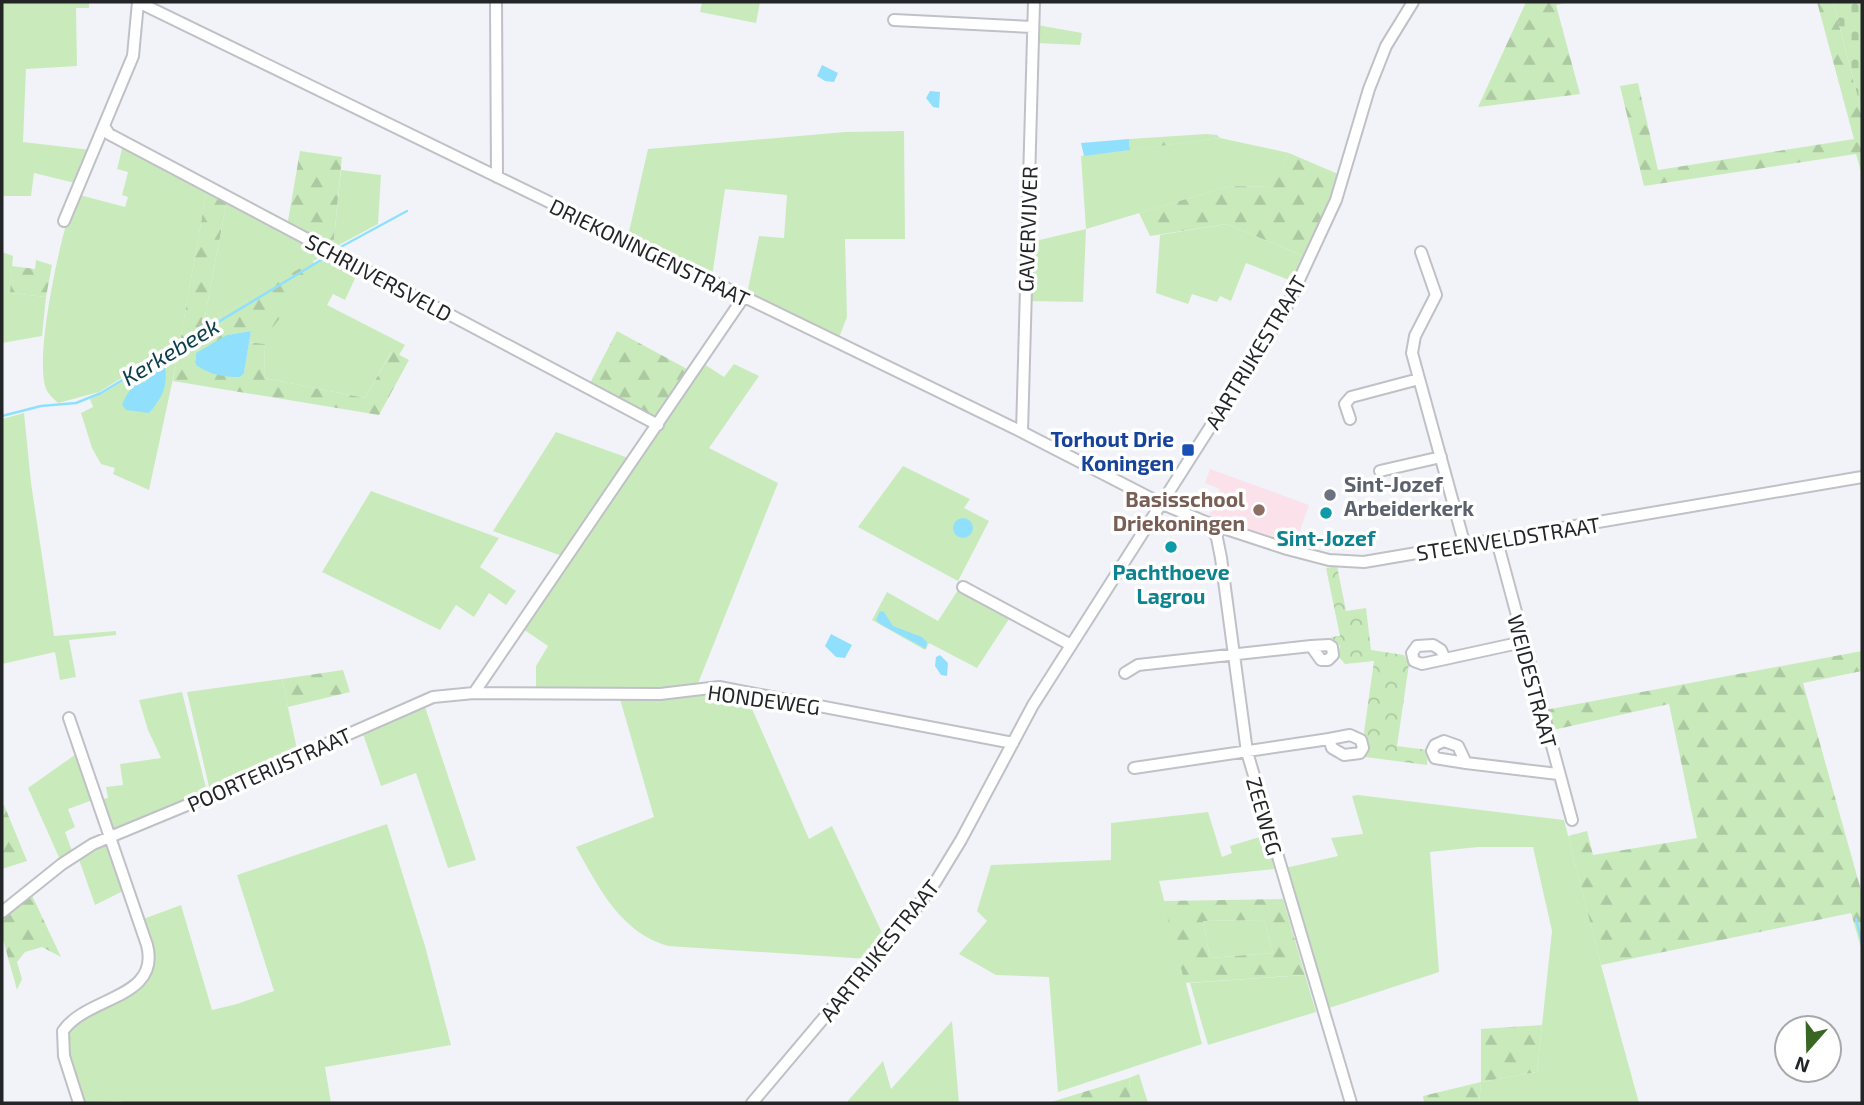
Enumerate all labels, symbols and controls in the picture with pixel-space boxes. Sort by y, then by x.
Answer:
street label: GAVERVIJVER [1012,166,1042,292]
street label: DRIEKONINGENSTRAAT [546,193,754,311]
street label: SCHRIJVERSVELD [302,228,456,326]
street label: AARTRIJKESTRAAT [1199,271,1311,433]
water label: Kerkebeek [116,311,224,391]
place label: Torhout Drie Koningen [1051,426,1174,475]
marker: Torhout Drie Koningen [1180,442,1196,458]
place label: Sint-Jozef Arbeiderkerk [1344,471,1474,520]
place label: Basisschool Driekoningen [1113,486,1245,535]
marker: Sint-Jozef Arbeiderkerk [1322,487,1338,503]
marker: Basisschool Driekoningen [1251,502,1267,518]
marker: Sint-Jozef [1318,505,1334,521]
street label: STEENVELDSTRAAT [1414,511,1602,565]
place label: Sint-Jozef [1277,525,1376,550]
marker: Pachthoeve Lagrou [1163,539,1179,555]
place label: Pachthoeve Lagrou [1112,559,1230,608]
street label: WEIDESTRAAT [1503,612,1563,750]
street label: HONDEWEG [706,679,822,719]
street label: POORTERIJSTRAAT [183,722,355,816]
street label: ZEEWEG [1242,774,1288,858]
street label: AARTRIJKESTRAAT [814,874,944,1026]
north arrow [1773,1014,1843,1084]
text: N [1792,1052,1812,1079]

